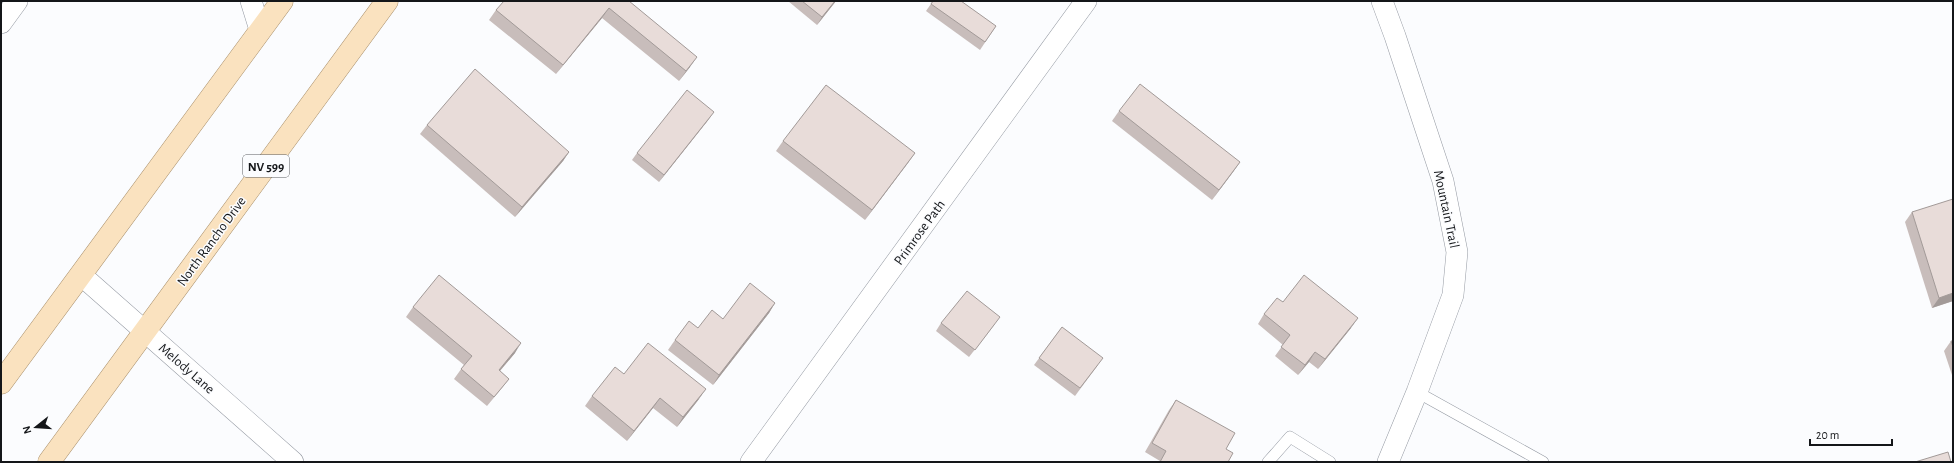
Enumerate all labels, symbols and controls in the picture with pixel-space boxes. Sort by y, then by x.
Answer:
road number: NV 599 [243,155,289,177]
street label: Mountain Trail [1431,169,1461,249]
street label: North Rancho Drive [175,194,249,289]
street label: Primrose Path [892,198,948,268]
street label: Melody Lane [156,341,217,397]
north arrow [16,407,56,447]
scale bar [1810,421,1892,447]
text: N [21,425,33,435]
text: 20 m [1816,429,1839,441]

